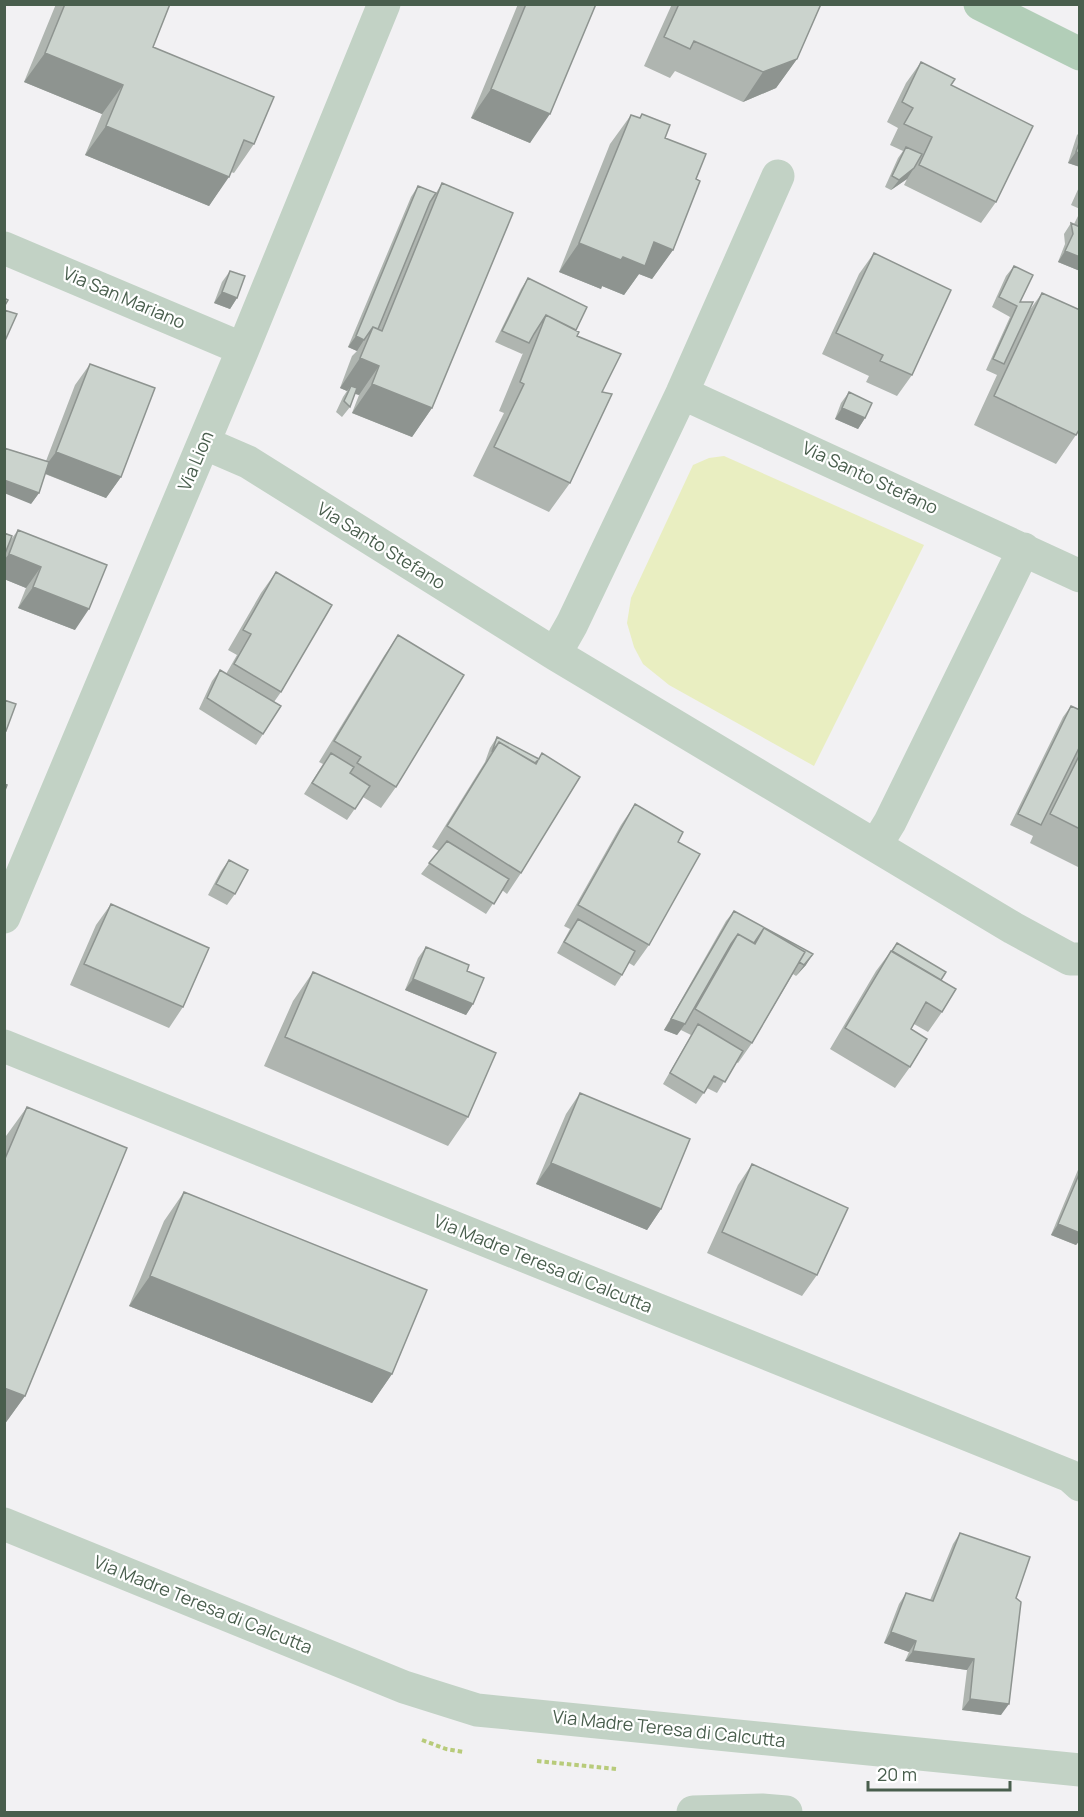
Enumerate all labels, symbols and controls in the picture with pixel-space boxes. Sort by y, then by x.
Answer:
street label: Via San Mariano [60,260,189,334]
street label: Via Lion [172,427,218,494]
street label: Via Santo Stefano [799,435,942,519]
street label: Via Santo Stefano [313,496,450,594]
street label: Via Madre Teresa di Calcutta [431,1208,656,1318]
street label: Via Madre Teresa di Calcutta [91,1549,316,1659]
street label: Via Madre Teresa di Calcutta [552,1704,787,1752]
scale bar [868,1754,1010,1792]
text: 20 m [877,1762,917,1786]

